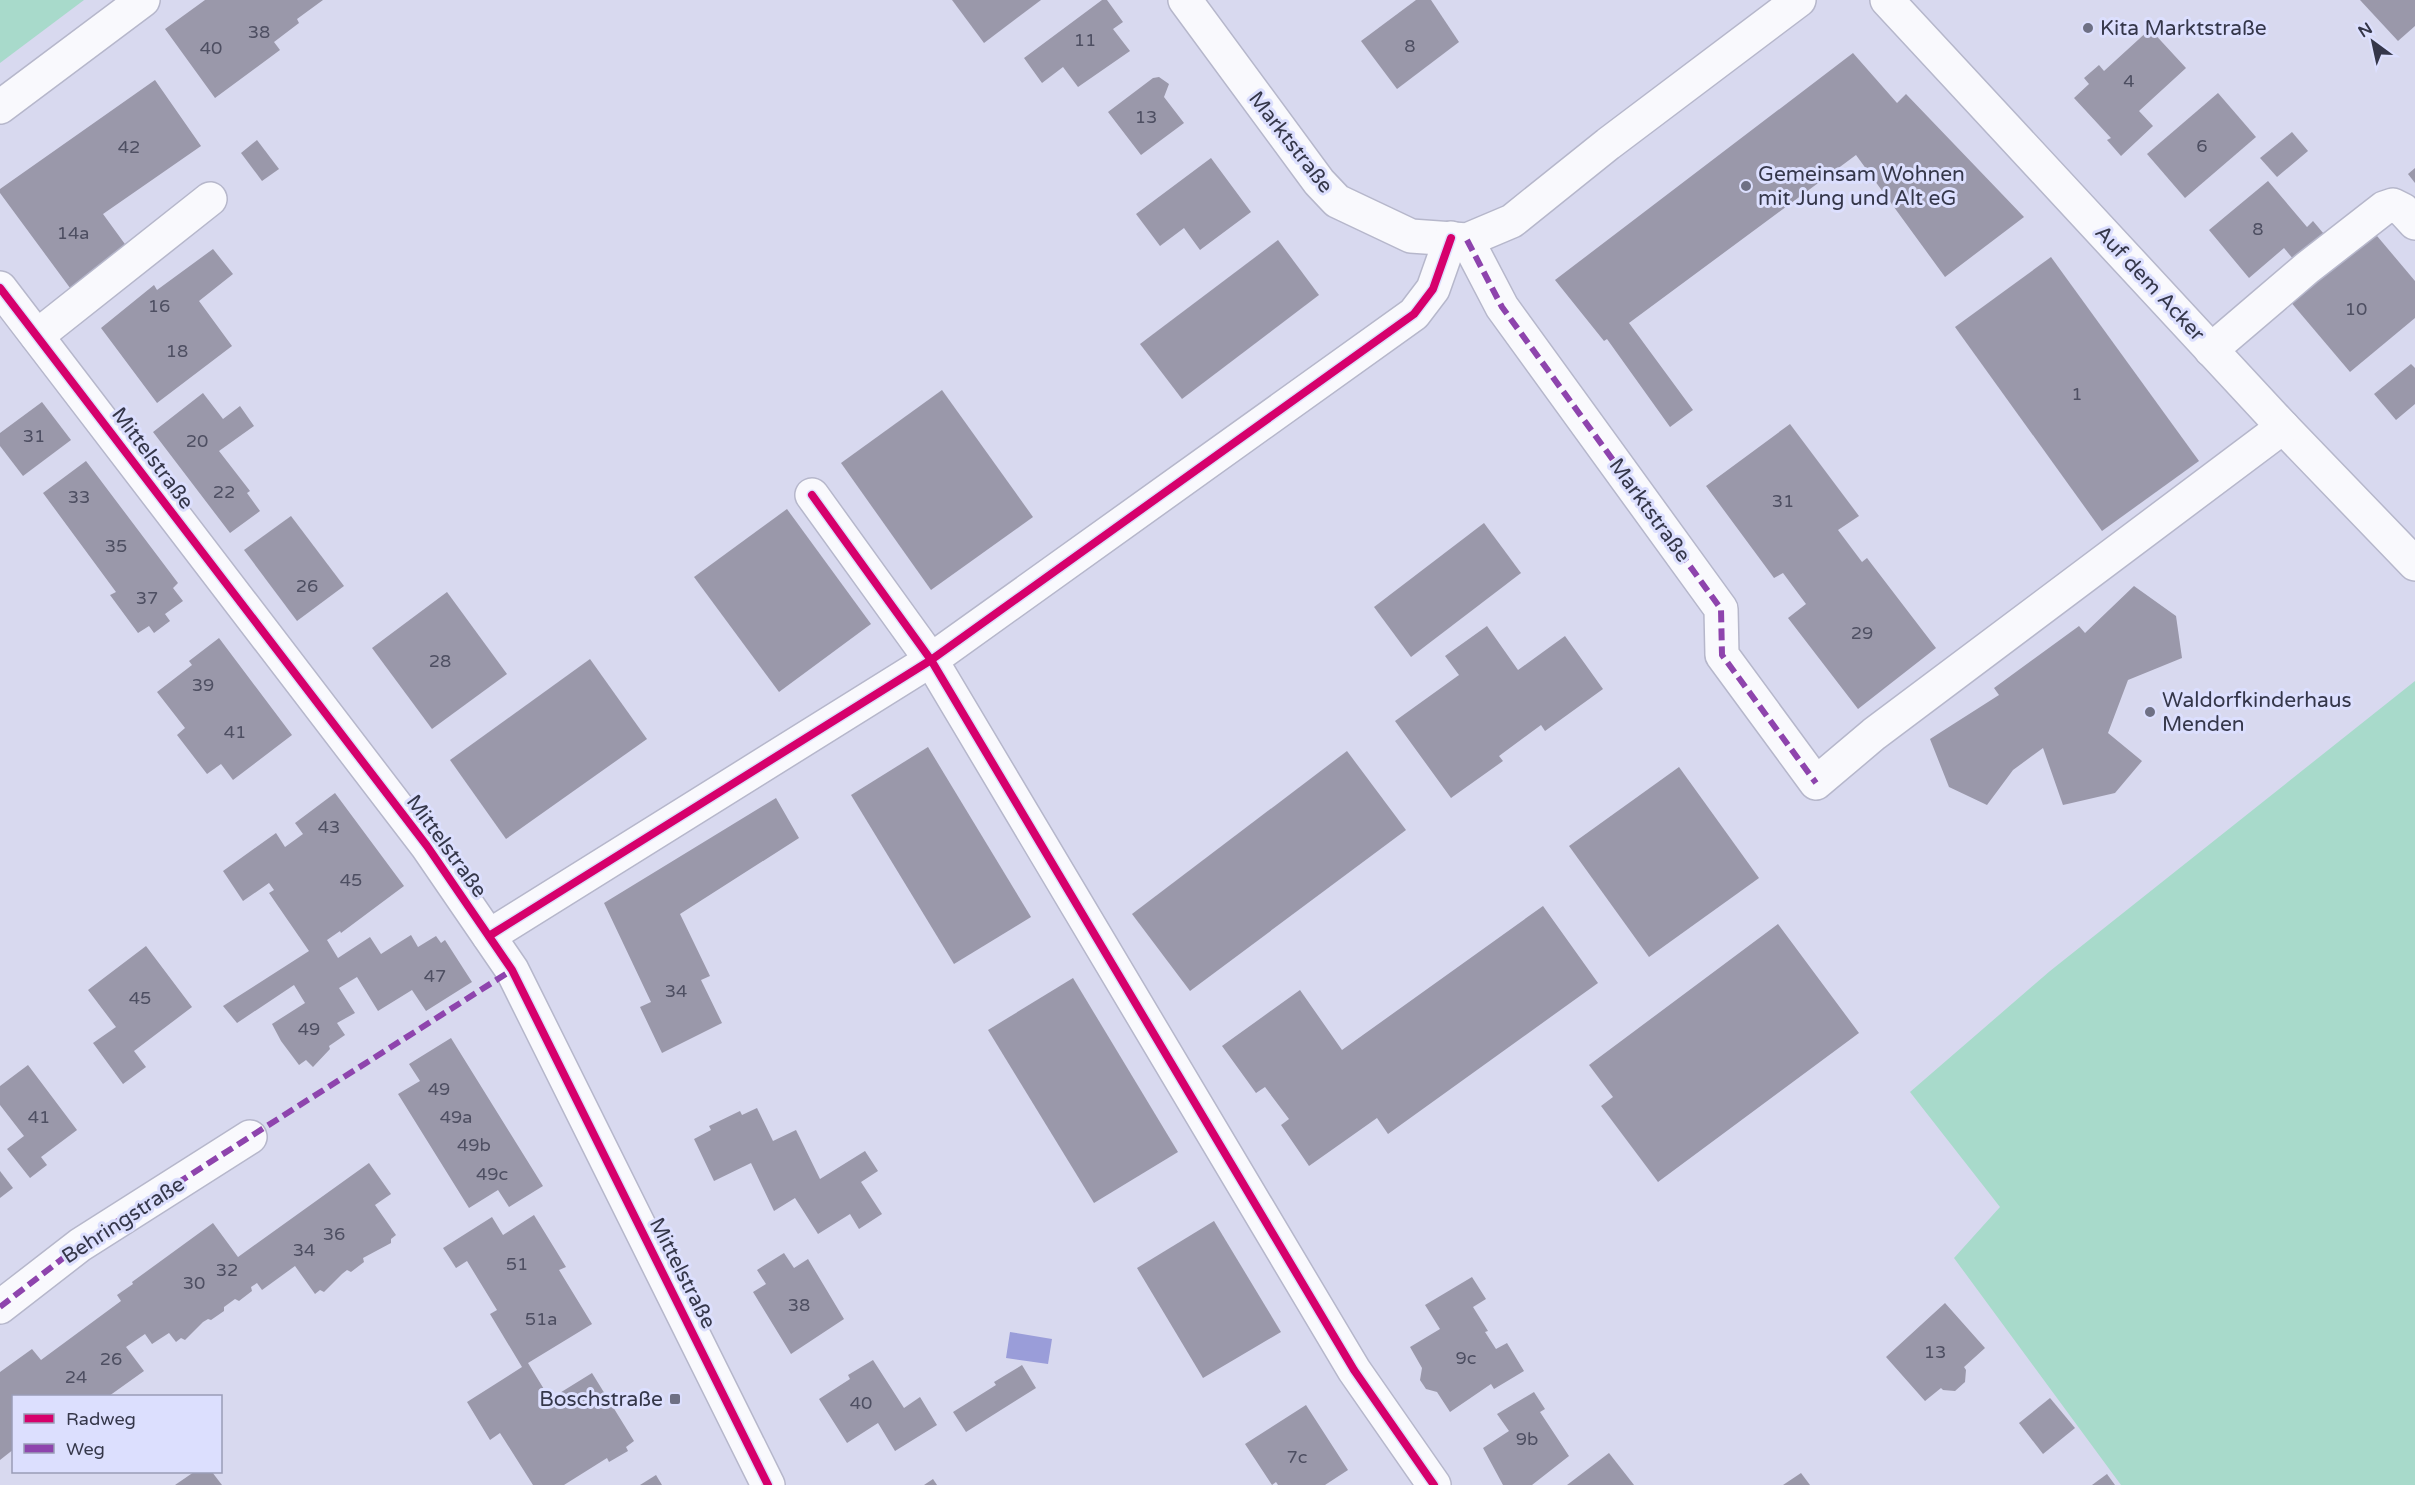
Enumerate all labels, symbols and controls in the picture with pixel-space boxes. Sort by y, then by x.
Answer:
north arrow [2343,12,2403,72]
place label: Kita Marktstraße [2100,16,2267,41]
text: N [2355,18,2376,42]
house number: 38 [248,21,270,43]
marker: Kita Marktstraße [2081,21,2095,35]
house number: 11 [1074,29,1096,51]
house number: 8 [1404,35,1416,57]
house number: 40 [200,37,222,59]
house number: 4 [2123,70,2135,92]
street label: Marktstraße [1243,86,1338,198]
house number: 13 [1135,106,1157,128]
house number: 6 [2196,135,2208,157]
house number: 42 [118,136,140,158]
place label: Gemeinsam Wohnen mit Jung und Alt eG [1758,162,1965,211]
marker: Gemeinsam Wohnen mit Jung und Alt eG [1739,179,1753,193]
house number: 8 [2252,218,2264,240]
street label: Auf dem Acker [2090,220,2210,346]
house number: 14a [57,222,89,244]
house number: 16 [148,295,170,317]
house number: 10 [2345,298,2367,320]
house number: 18 [166,340,188,362]
house number: 1 [2071,383,2083,405]
street label: Mittelstraße [106,403,199,514]
house number: 31 [23,425,45,447]
house number: 20 [186,430,208,452]
street label: Marktstraße [1604,454,1696,567]
house number: 22 [213,481,235,503]
house number: 33 [68,486,90,508]
house number: 31 [1772,490,1794,512]
house number: 35 [105,535,127,557]
house number: 26 [296,575,318,597]
house number: 37 [136,587,158,609]
house number: 29 [1851,622,1873,644]
house number: 28 [429,650,451,672]
house number: 39 [192,674,214,696]
place label: Waldorfkinderhaus Menden [2162,688,2352,737]
marker: Waldorfkinderhaus Menden [2143,705,2157,719]
house number: 41 [224,721,246,743]
street label: Mittelstraße [401,790,492,903]
house number: 43 [318,816,340,838]
house number: 45 [340,869,362,891]
house number: 47 [424,965,446,987]
house number: 34 [665,980,687,1002]
house number: 45 [129,987,151,1009]
house number: 49 [298,1018,320,1040]
house number: 49 [428,1078,450,1100]
house number: 41 [28,1106,50,1128]
house number: 49a [440,1106,472,1128]
house number: 49b [457,1134,491,1156]
house number: 49c [476,1163,508,1185]
street label: Behringstraße [57,1171,189,1269]
street label: Mittelstraße [644,1214,721,1333]
house number: 36 [323,1223,345,1245]
house number: 34 [293,1239,315,1261]
house number: 51 [506,1253,528,1275]
house number: 32 [216,1259,238,1281]
house number: 30 [183,1272,205,1294]
house number: 38 [788,1294,810,1316]
house number: 51a [525,1308,557,1330]
house number: 13 [1924,1341,1946,1363]
house number: 9c [1456,1347,1476,1369]
house number: 26 [100,1348,122,1370]
house number: 24 [65,1366,87,1388]
place label: Boschstraße [539,1387,663,1412]
marker: Boschstraße [668,1392,682,1406]
house number: 40 [850,1392,872,1414]
legend [12,1395,222,1473]
text: Radweg [66,1408,136,1430]
house number: 9b [1516,1428,1538,1450]
text: Weg [66,1438,105,1460]
house number: 7c [1287,1446,1307,1468]

